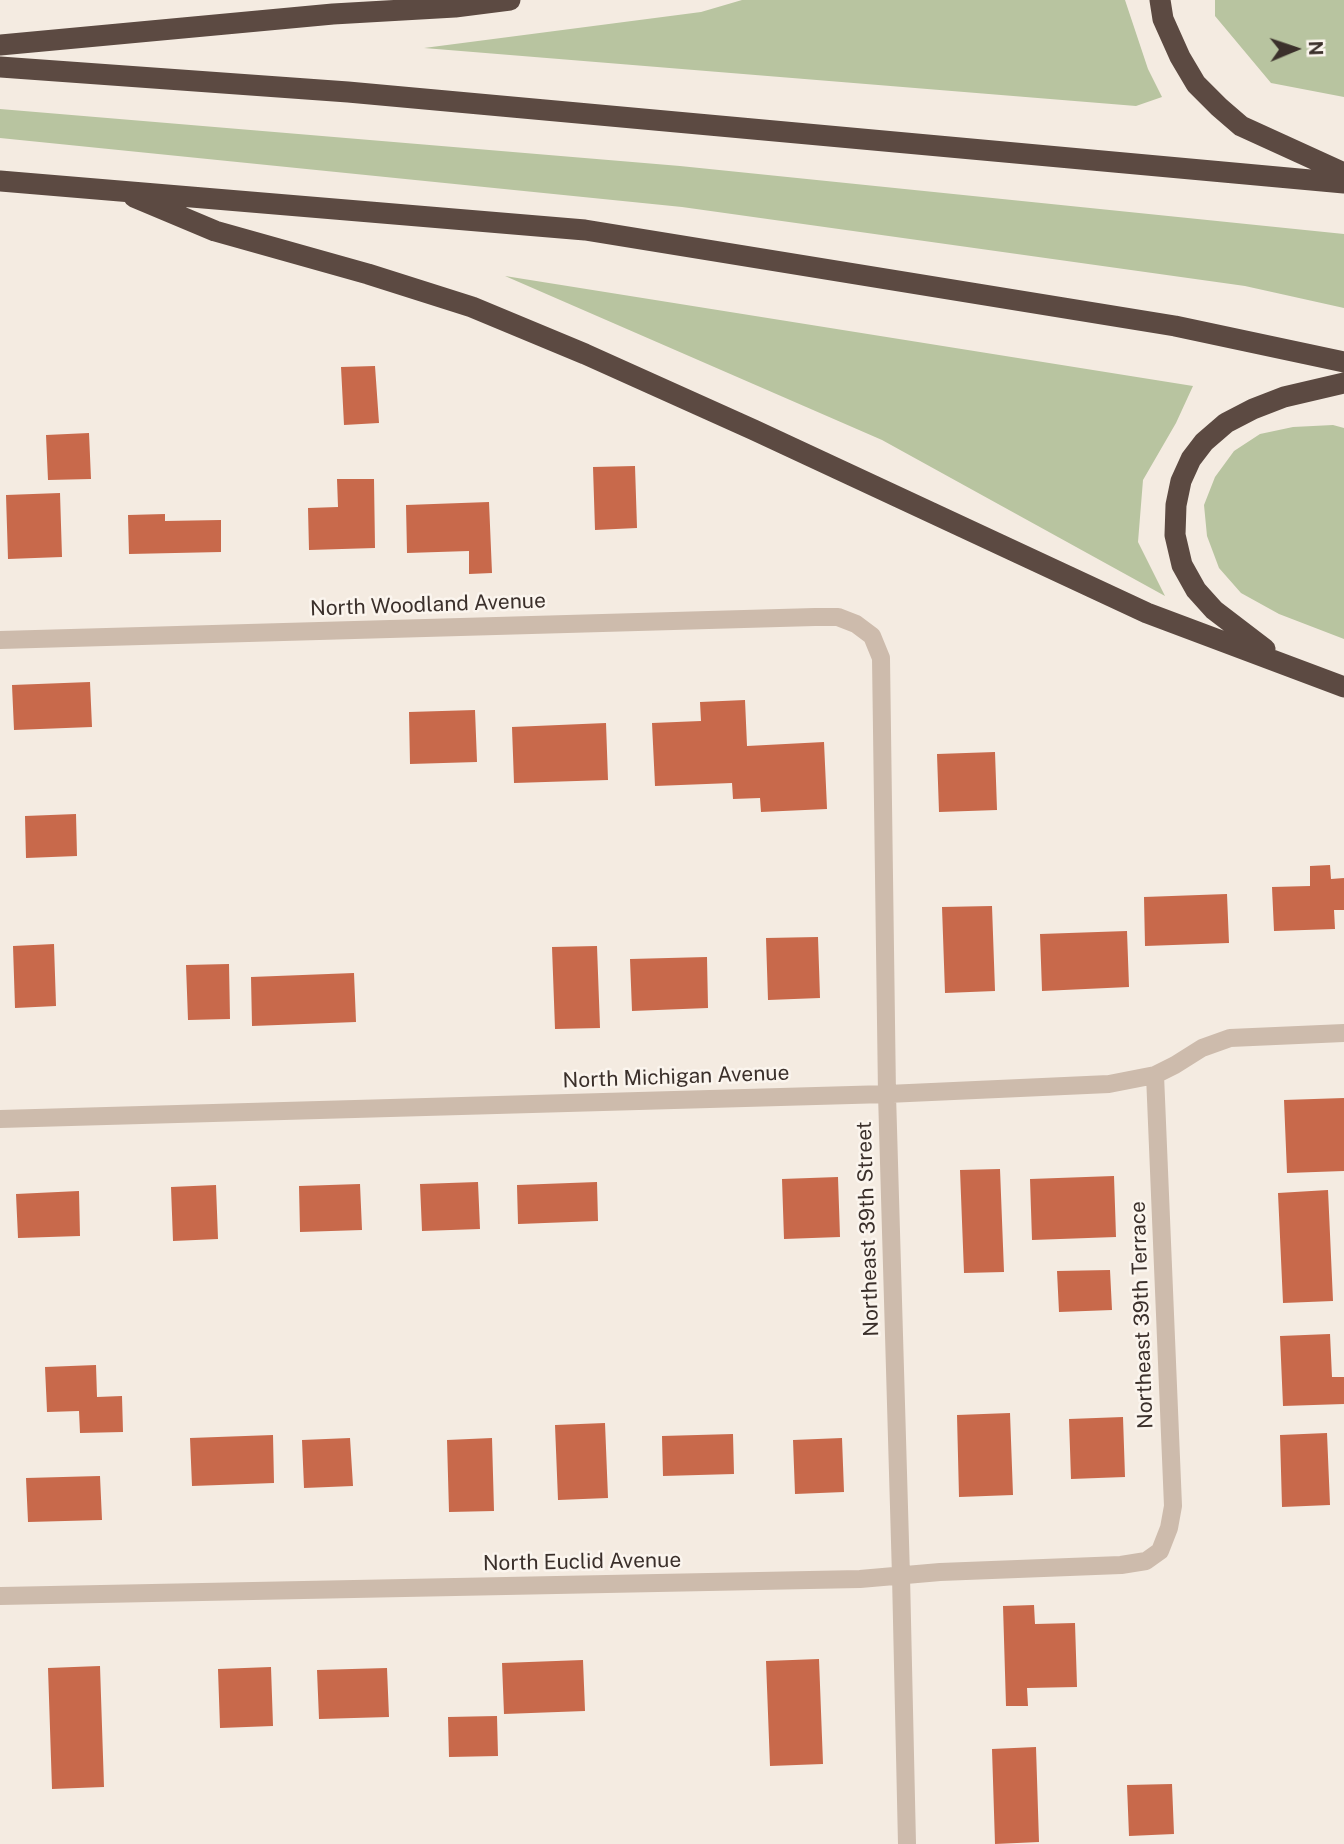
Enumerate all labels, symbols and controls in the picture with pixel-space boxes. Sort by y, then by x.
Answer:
north arrow [1260,14,1330,84]
text: N [1305,40,1327,56]
street label: North Woodland Avenue [310,588,546,622]
street label: North Michigan Avenue [562,1060,790,1094]
street label: Northeast 39th Street [852,1121,884,1337]
street label: Northeast 39th Terrace [1125,1201,1159,1429]
street label: North Euclid Avenue [483,1548,681,1576]

